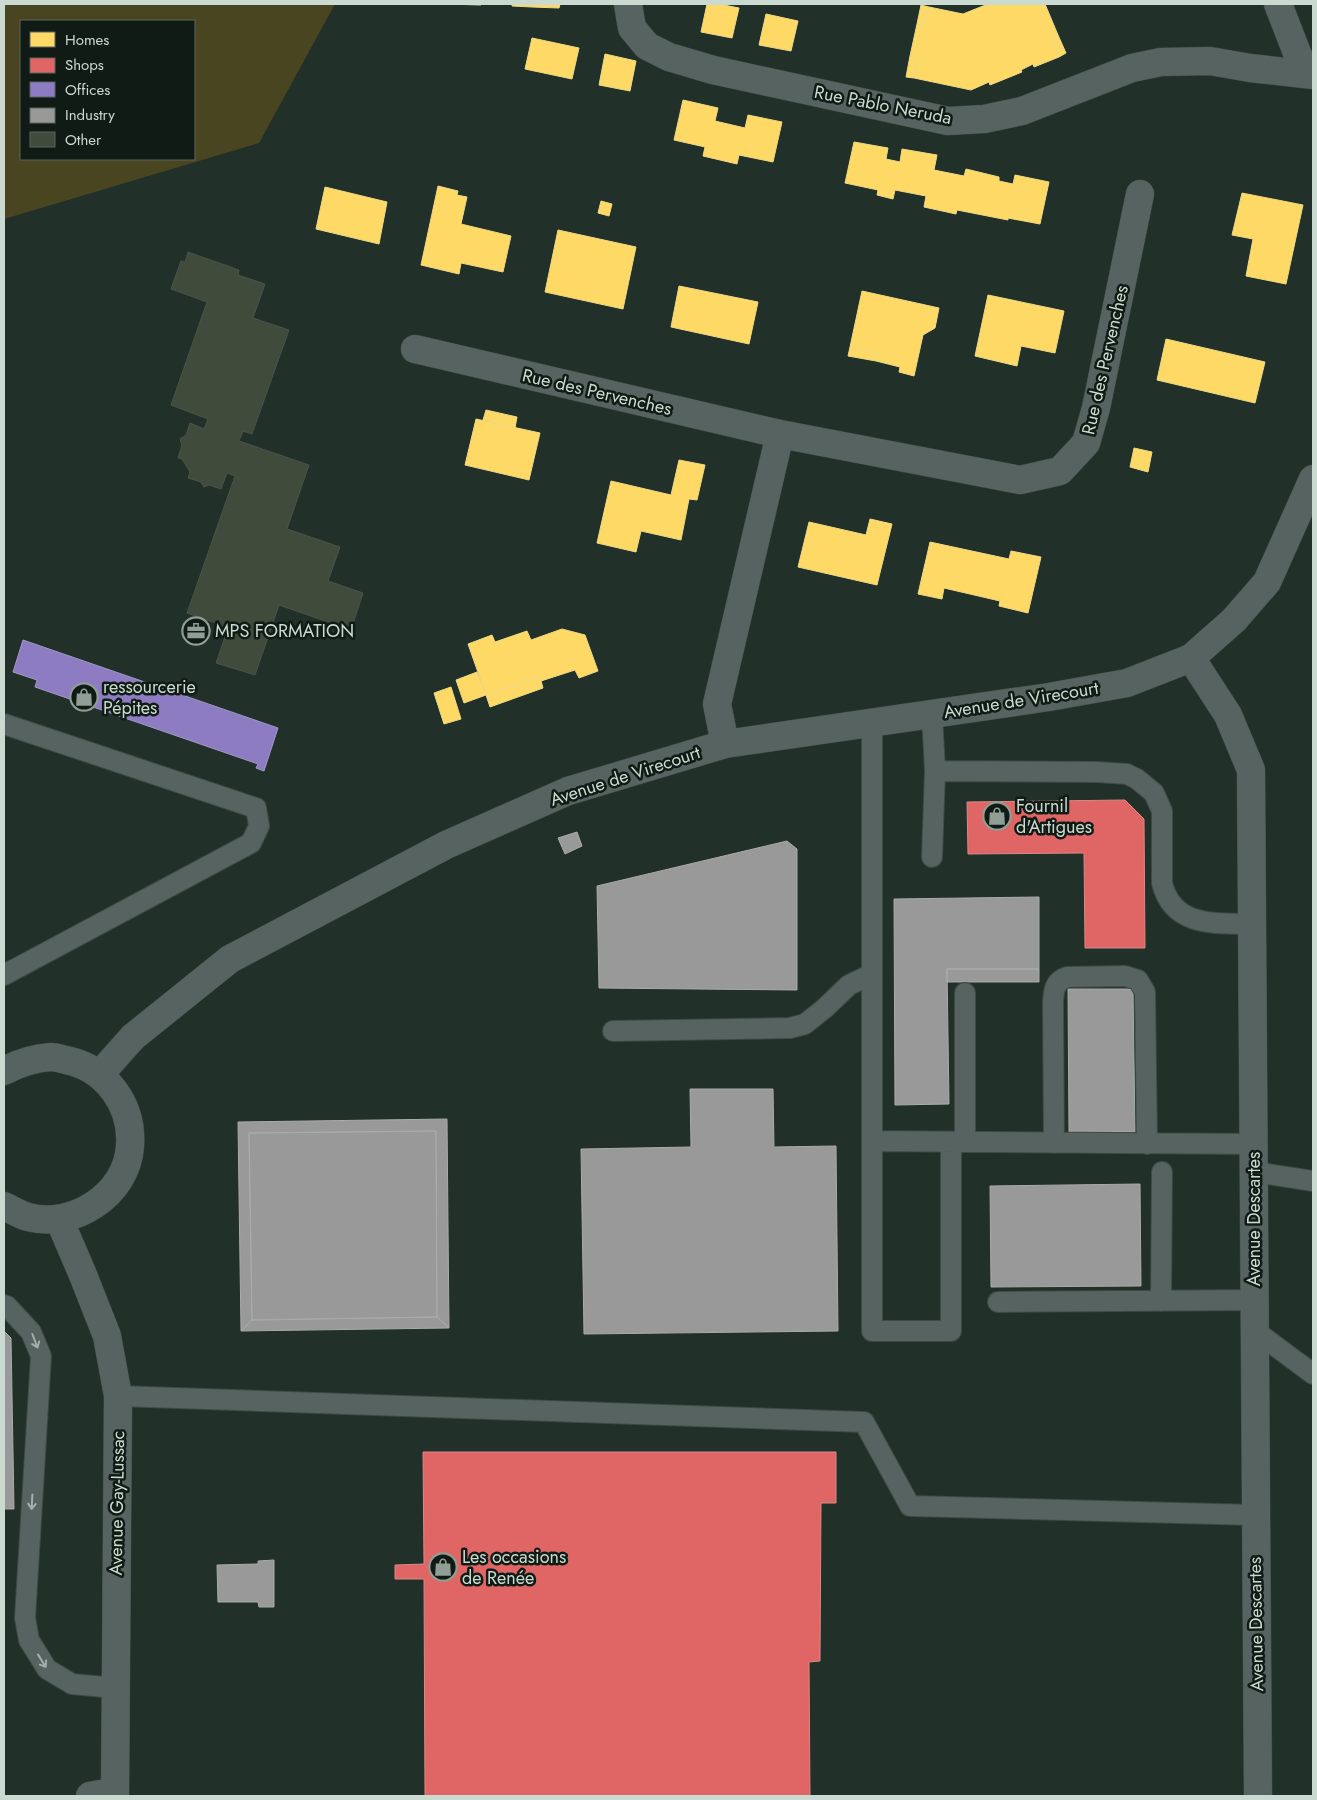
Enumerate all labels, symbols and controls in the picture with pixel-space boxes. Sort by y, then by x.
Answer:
legend [20,20,195,160]
text: Homes [65,29,109,51]
text: Shops [65,54,104,76]
text: Offices [65,79,110,101]
street label: Rue Pablo Neruda [812,79,954,131]
text: Industry [65,104,115,126]
text: Other [65,129,102,151]
street label: Rue des Pervenches [1075,283,1135,437]
street label: Rue des Pervenches [520,362,674,422]
office icon: MPS FORMATION [181,616,211,646]
place label: MPS FORMATION [215,618,354,644]
place label: ressourcerie Pépites [103,674,196,721]
street label: Avenue de Virecourt [942,675,1101,725]
shop icon: ressourcerie Pépites [69,682,99,712]
street label: Avenue de Virecourt [547,739,704,813]
place label: Fournil d'Artigues [1016,793,1092,840]
shop icon: Fournil d'Artigues [982,801,1012,831]
street label: Avenue Descartes [1241,1152,1267,1286]
one-way arrow [31,1333,40,1348]
street label: Avenue Gay-Lussac [103,1430,131,1576]
one-way arrow [28,1494,37,1510]
place label: Les occasions de Renée [462,1544,566,1591]
shop icon: Les occasions de Renée [428,1552,458,1582]
street label: Avenue Descartes [1242,1557,1270,1691]
one-way arrow [37,1653,47,1667]

